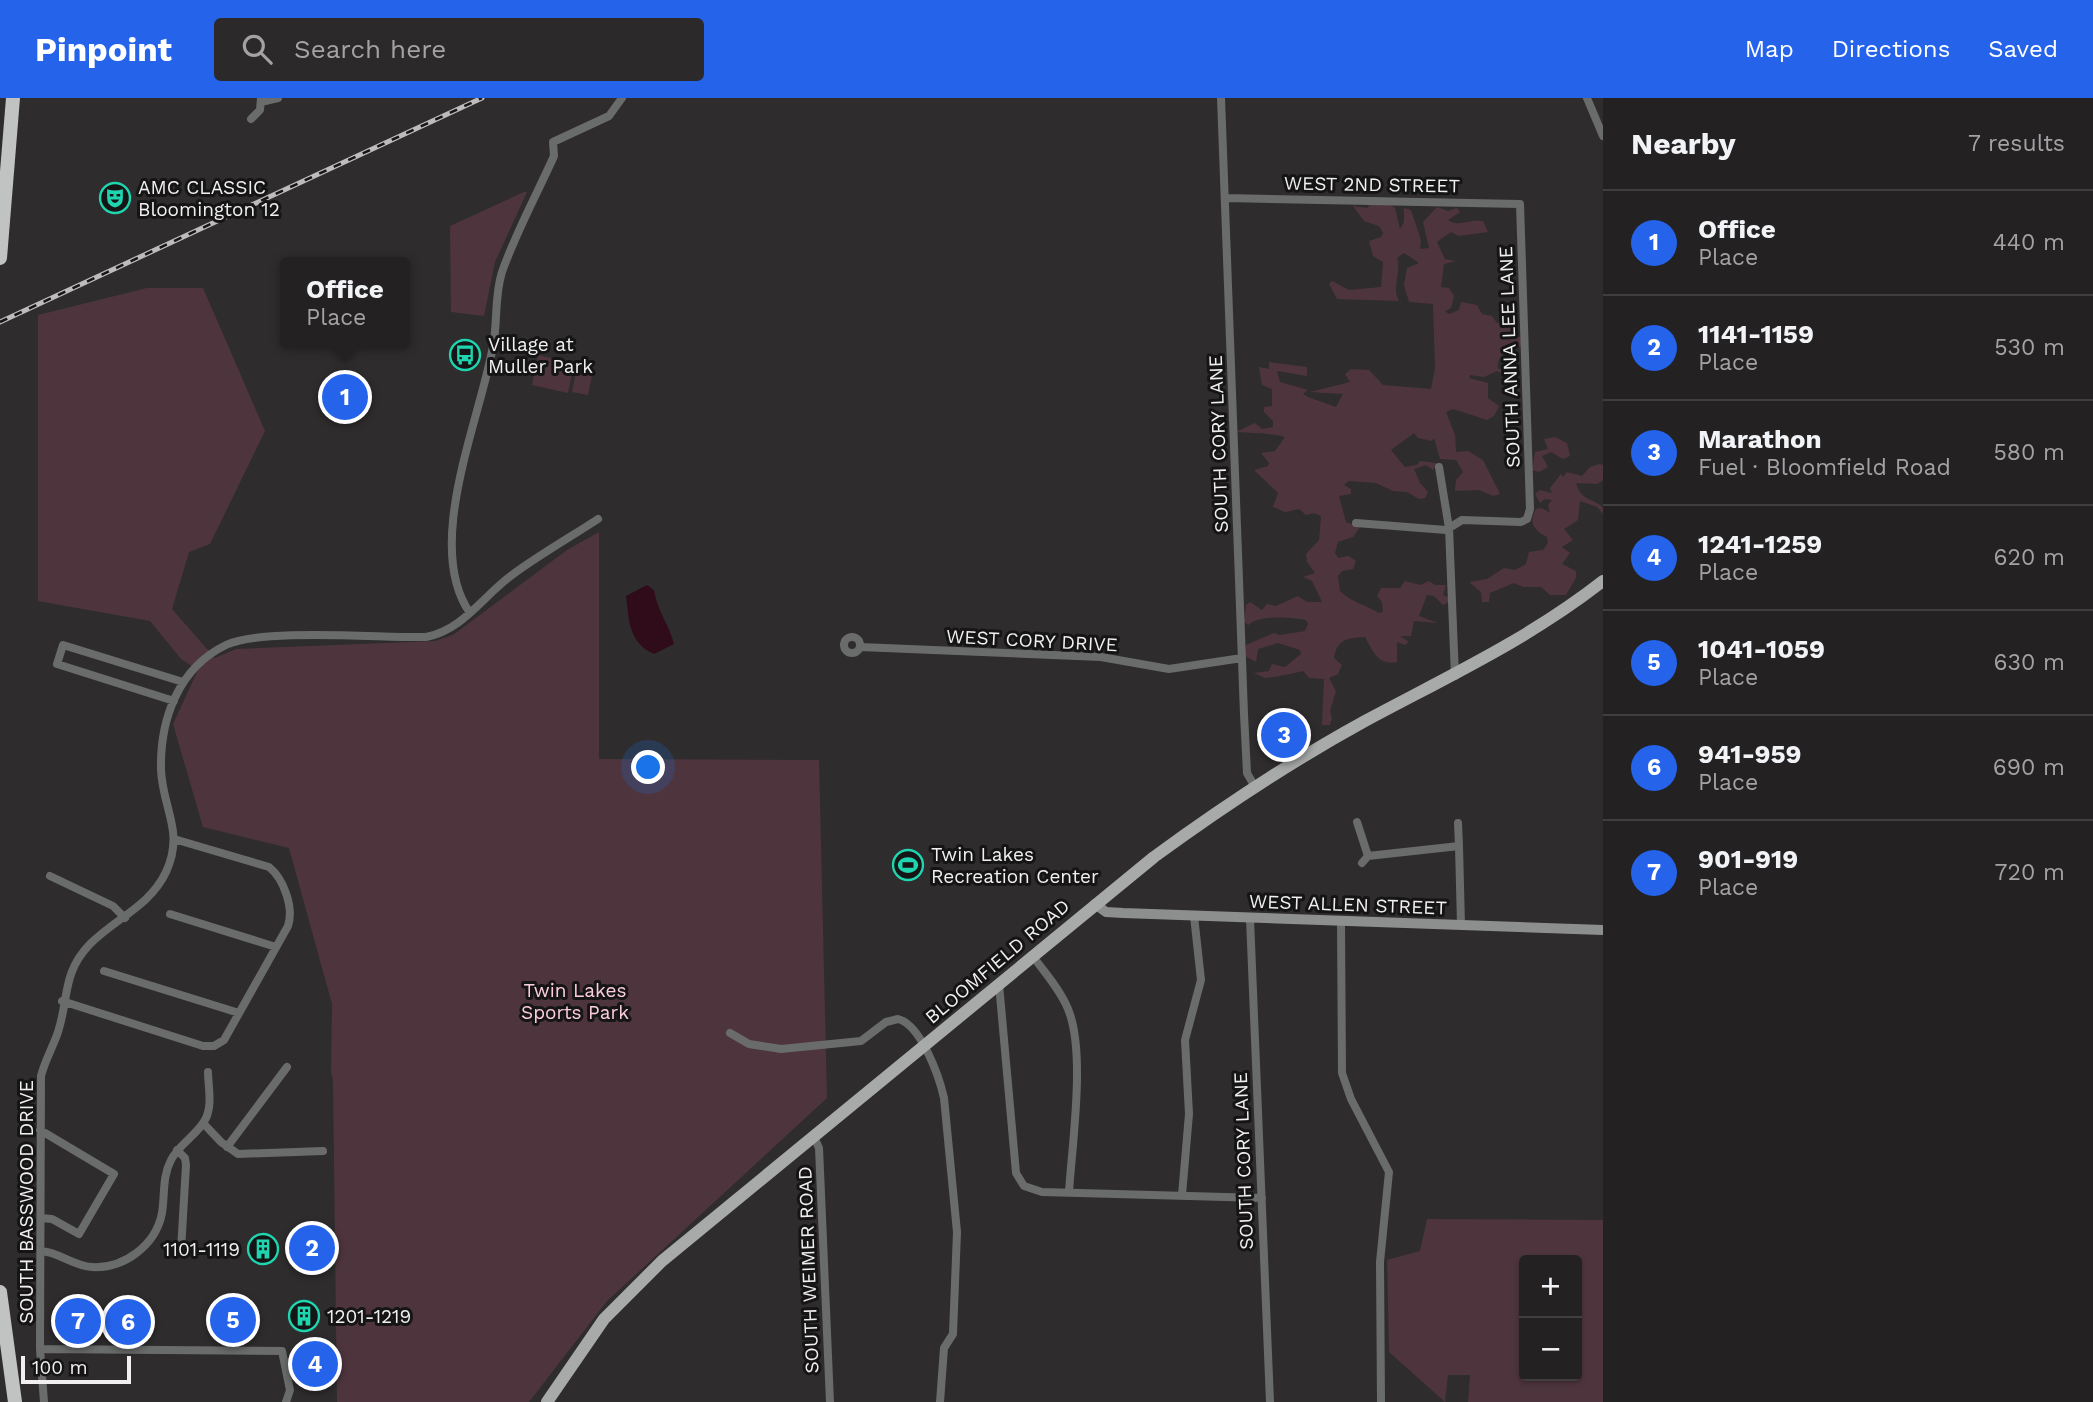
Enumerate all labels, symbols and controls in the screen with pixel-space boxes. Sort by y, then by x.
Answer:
search box [214,18,704,81]
text: Pinpoint [35,30,172,69]
icon: search [238,30,276,68]
text: Search here [294,34,446,64]
text: Map [1745,35,1794,63]
text: Directions [1832,35,1950,63]
text: Saved [1988,35,2058,63]
text: Nearby [1631,126,1736,161]
text: 7 results [1968,130,2065,157]
street label: WEST 2ND STREET [1284,171,1460,198]
place label: AMC CLASSIC Bloomington 12 [138,176,280,221]
theatre icon: AMC CLASSIC Bloomington 12 [98,181,132,215]
text: Office [1698,214,1776,244]
text: 1 [1649,229,1659,256]
text: 440 m [1993,229,2065,256]
text: Place [1698,244,1758,271]
street label: SOUTH ANNA LEE LANE [1494,246,1525,468]
popup [280,257,410,348]
text: Office [306,274,384,304]
text: Place [306,304,366,331]
text: 1141-1159 [1698,319,1814,349]
place label: Village at Muller Park [488,333,593,378]
text: 2 [1647,334,1661,361]
text: 530 m [1994,334,2065,361]
bus stop icon: Village at Muller Park [448,338,482,372]
text: Place [1698,349,1758,376]
street label: SOUTH CORY LANE [1204,355,1233,533]
pin: 1 [322,371,368,423]
text: Marathon [1698,424,1822,454]
text: 3 [1647,439,1661,466]
text: 580 m [1993,439,2065,466]
text: Fuel · Bloomfield Road [1698,454,1951,481]
text: 1241-1259 [1698,529,1822,559]
text: 4 [1647,544,1661,571]
text: 620 m [1994,544,2065,571]
text: Place [1698,559,1758,586]
street label: WEST CORY DRIVE [946,625,1118,656]
text: 1041-1059 [1698,634,1825,664]
text: 5 [1647,649,1661,676]
text: 630 m [1994,649,2065,676]
text: Place [1698,664,1758,691]
pin: 3 [1261,709,1307,761]
text: 941-959 [1698,739,1802,769]
your location [631,750,665,784]
text: 6 [1647,754,1661,781]
text: 690 m [1993,754,2065,781]
text: Place [1698,769,1758,796]
place label: Twin Lakes Recreation Center [931,843,1099,888]
text: 901-919 [1698,844,1798,874]
sports icon: Twin Lakes Recreation Center [891,848,925,882]
text: 7 [1647,859,1661,886]
text: 720 m [1995,859,2065,886]
text: Place [1698,874,1758,901]
street label: WEST ALLEN STREET [1249,890,1447,919]
street label: BLOOMFIELD ROAD [920,894,1074,1029]
park label: Twin Lakes Sports Park [521,979,629,1024]
street label: SOUTH CORY LANE [1229,1072,1258,1250]
street label: SOUTH BASSWOOD DRIVE [15,1080,38,1324]
street label: SOUTH WEIMER ROAD [793,1166,824,1374]
pin: 2 [289,1222,335,1274]
building icon: 1101-1119 [246,1232,280,1266]
place label: 1101-1119 [163,1238,240,1261]
map controls [1519,1255,1582,1381]
button: + [1519,1255,1582,1318]
pin: 5 [210,1294,256,1346]
pin: 7 [55,1295,101,1347]
pin: 6 [105,1296,151,1348]
building icon: 1201-1219 [287,1299,321,1333]
place label: 1201-1219 [327,1305,411,1328]
button: − [1519,1318,1582,1381]
pin: 4 [292,1338,338,1390]
scale bar [21,1353,131,1385]
text: 100 m [32,1356,88,1379]

